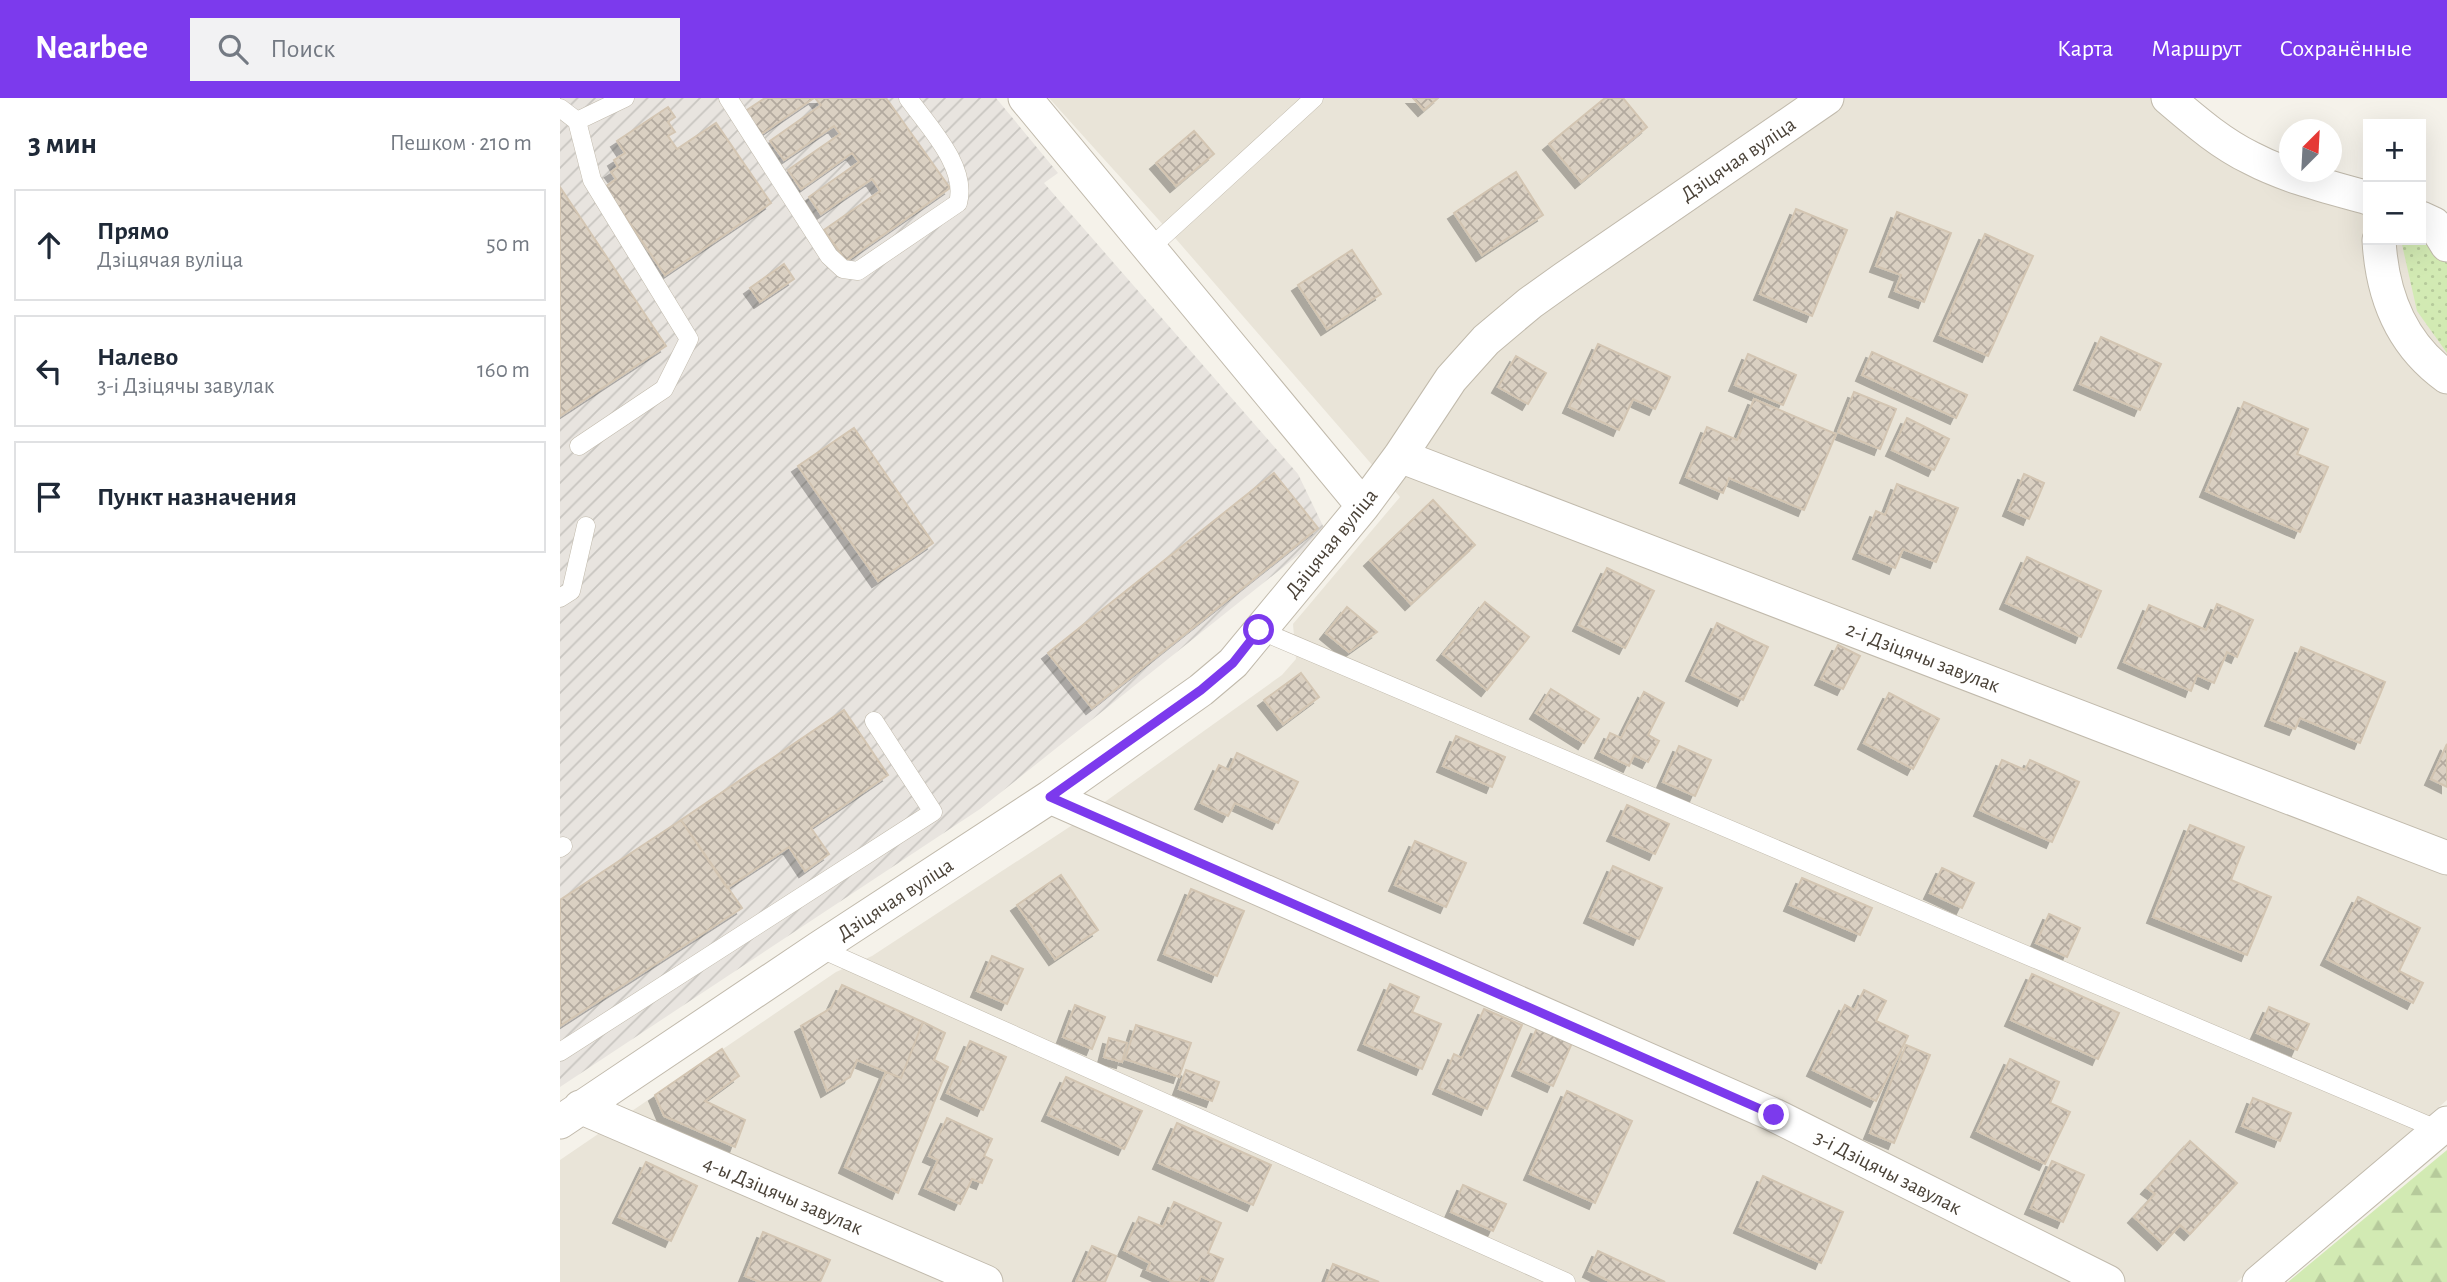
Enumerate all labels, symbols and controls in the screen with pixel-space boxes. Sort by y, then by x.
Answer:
search box [190,18,680,81]
icon: search [214,30,252,68]
text: Nearbee [35,32,148,65]
text: Поиск [270,36,335,62]
text: Карта [2057,37,2113,61]
text: Маршрут [2151,37,2241,61]
text: Сохранённые [2279,37,2412,61]
street label: Дзіцячая вуліца [1677,113,1800,205]
north arrow [2279,119,2342,182]
map controls [2363,119,2426,245]
button: + [2363,119,2426,182]
text: 3 мин [28,129,97,159]
text: Пешком · 210 m [390,132,532,155]
button: − [2363,182,2426,245]
text: Прямо [97,218,169,244]
icon: ahead [30,226,68,264]
text: 50 m [486,233,530,256]
text: Дзіцячая вуліца [97,249,243,272]
text: Налево [97,344,178,370]
icon: left [30,352,68,390]
text: 160 m [477,359,530,382]
text: 3-і Дзіцячы завулак [97,375,274,398]
icon: arrive [30,478,68,516]
text: Пункт назначения [97,484,297,510]
street label: Дзіцячая вуліца [1281,484,1382,602]
route start [1243,614,1274,645]
street label: 2-і Дзіцячы завулак [1843,618,2003,697]
street label: Дзіцячая вуліца [834,854,957,945]
route end [1758,1099,1789,1130]
street label: 3-і Дзіцячы завулак [1811,1126,1965,1219]
street label: 4-ы Дзіцячы завулак [700,1152,866,1239]

